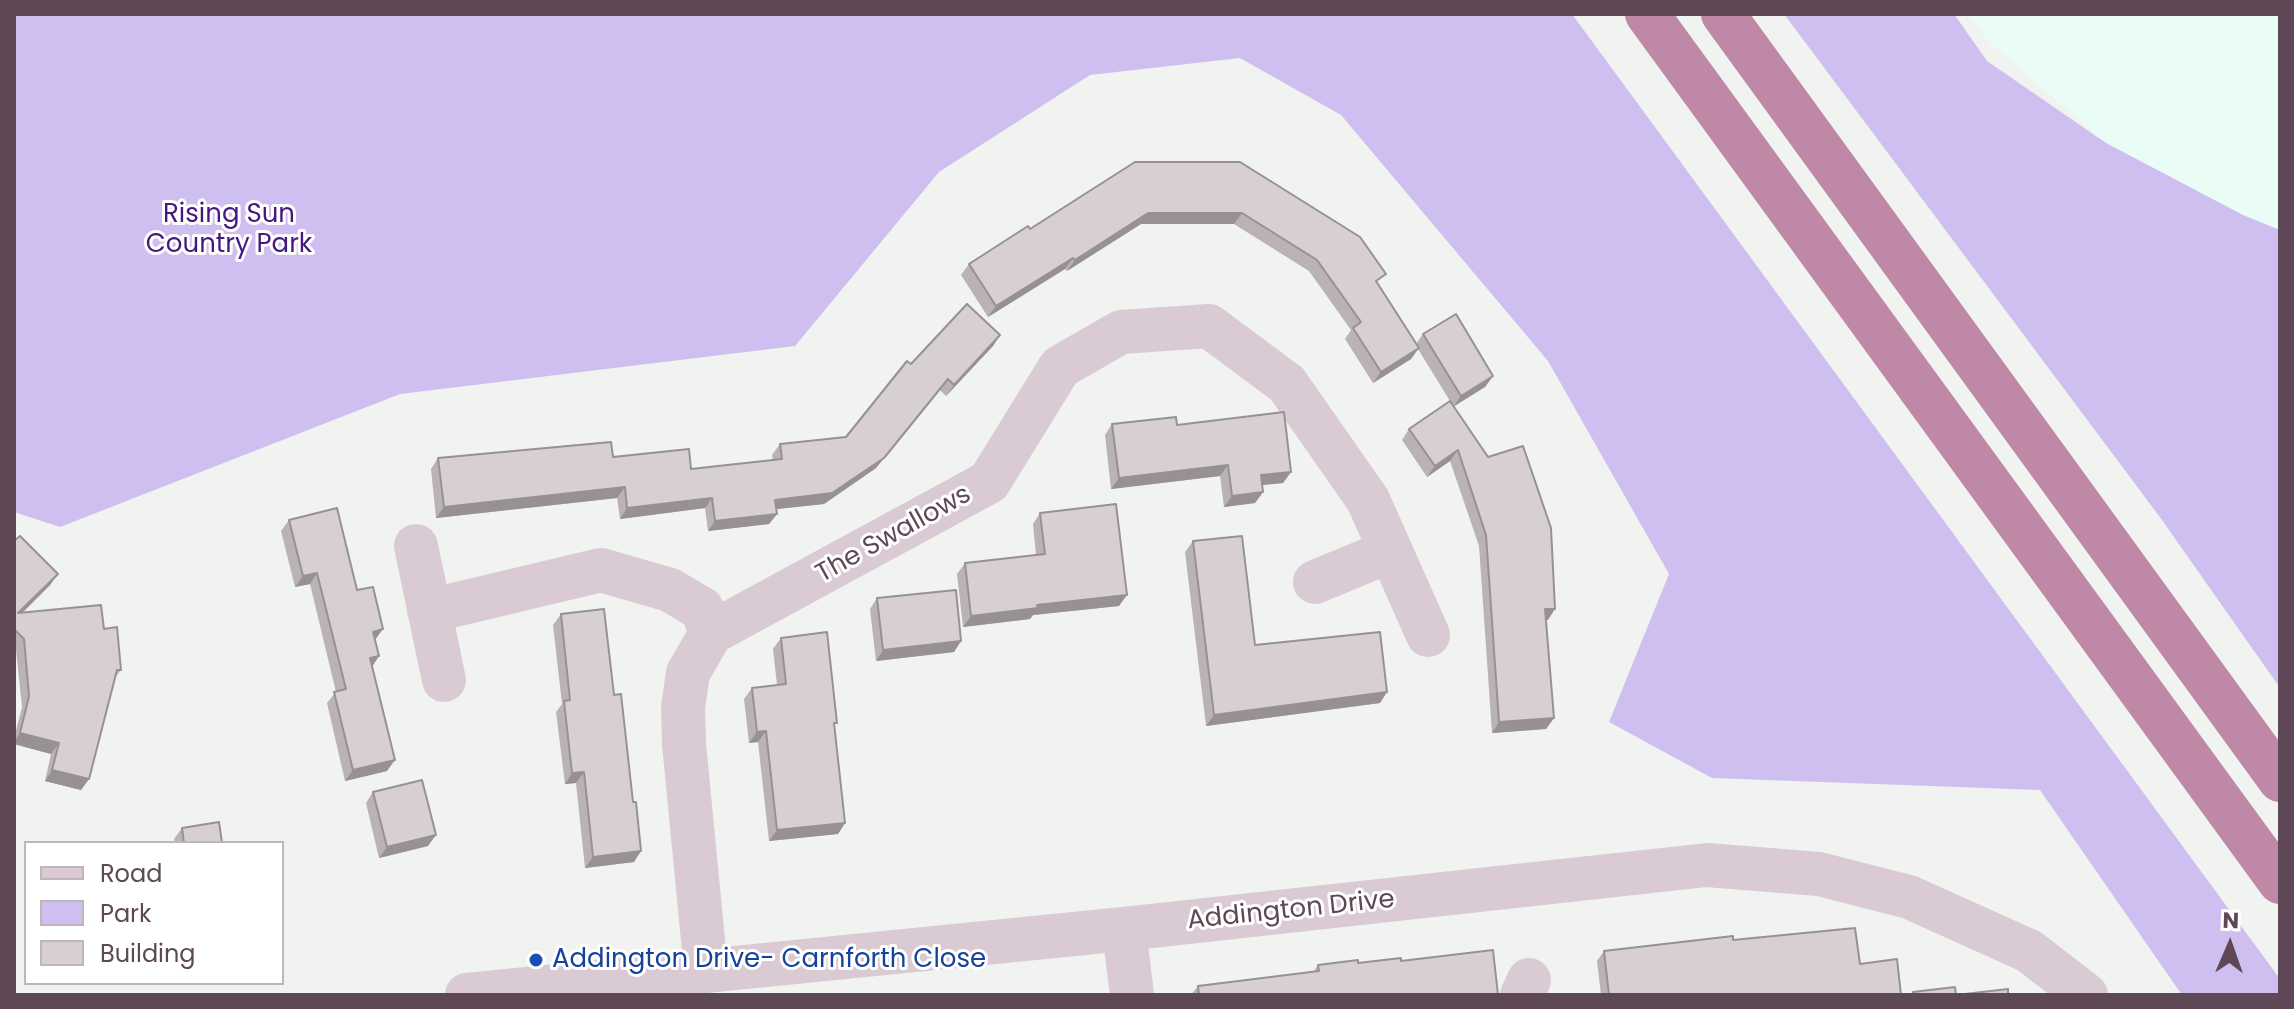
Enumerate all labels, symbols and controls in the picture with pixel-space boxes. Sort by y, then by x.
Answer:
park label: Rising Sun Country Park [146,199,312,260]
street label: The Swallows [811,480,977,590]
legend [24,841,284,985]
text: Road [100,857,162,890]
street label: Addington Drive [1186,885,1396,937]
text: Park [100,897,151,930]
north arrow [2190,905,2270,985]
text: N [2222,905,2240,936]
text: Building [100,937,196,970]
place label: Addington Drive- Carnforth Close [552,944,986,976]
marker: Addington Drive- Carnforth Close [527,951,545,969]

